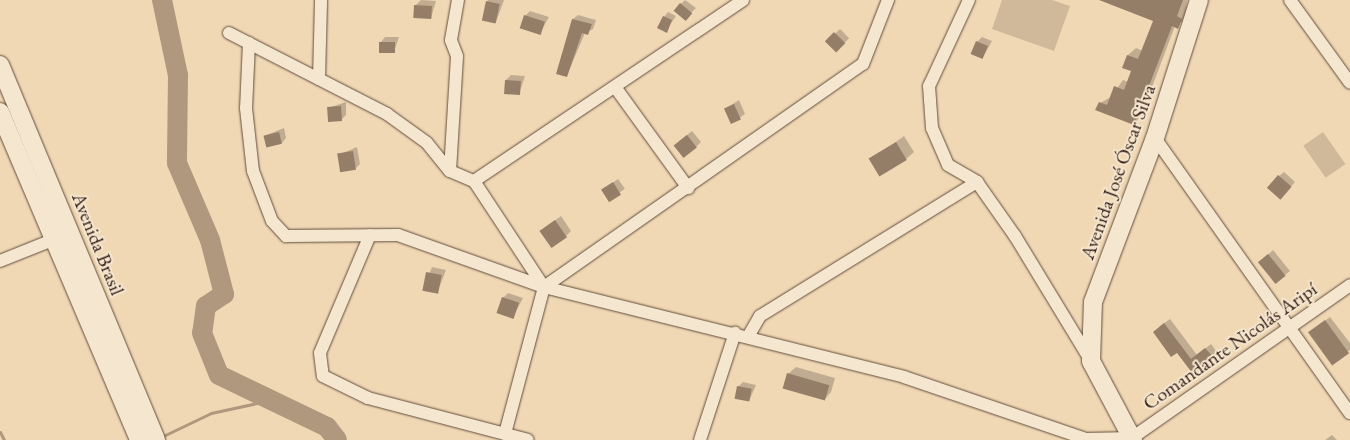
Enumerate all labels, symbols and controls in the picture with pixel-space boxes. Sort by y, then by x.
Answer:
street label: Avenida José Óscar Silva [1075,81,1161,263]
street label: Avenida Brasil [67,189,129,299]
street label: Comandante Nicolás Aripí [1138,277,1322,415]

